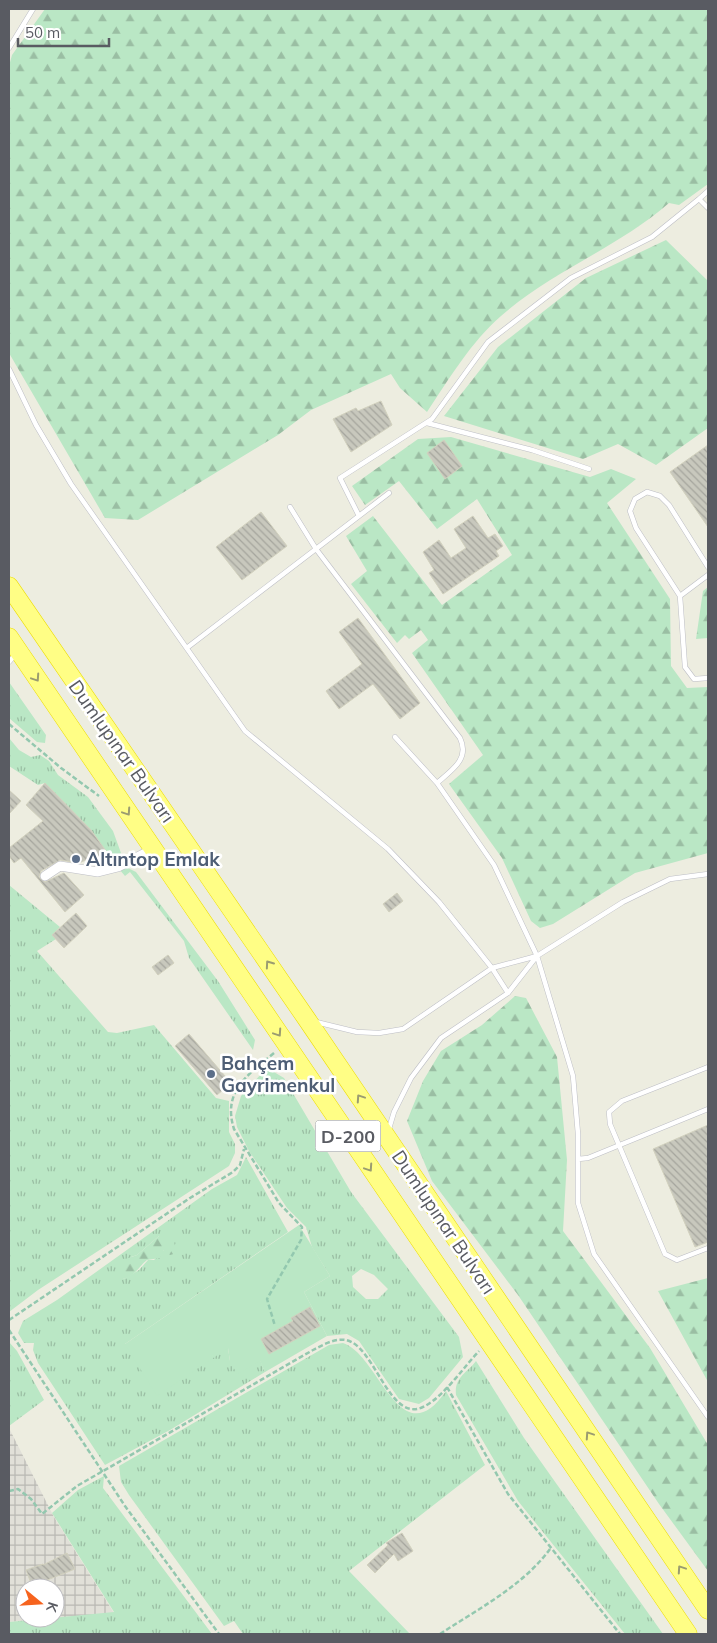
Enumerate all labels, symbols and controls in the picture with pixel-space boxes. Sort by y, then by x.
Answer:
scale bar [18,15,109,47]
text: 50 m [25,23,60,42]
one-way arrow [30,672,39,681]
street label: Dumlupınar Bulvarı [64,675,180,827]
one-way arrow [121,807,131,816]
place label: Altıntop Emlak [86,847,220,871]
marker: Altıntop Emlak [70,853,82,865]
one-way arrow [266,960,275,970]
one-way arrow [272,1027,281,1037]
place label: Bahçem Gayrimenkul [221,1051,335,1097]
marker: Bahçem Gayrimenkul [205,1068,217,1080]
one-way arrow [357,1094,366,1104]
road number: D-200 [316,1120,380,1152]
street label: Dumlupınar Bulvarı [387,1145,501,1299]
one-way arrow [363,1162,372,1171]
one-way arrow [586,1431,595,1441]
one-way arrow [678,1565,687,1575]
north arrow [15,1578,65,1628]
text: K [42,1600,62,1615]

